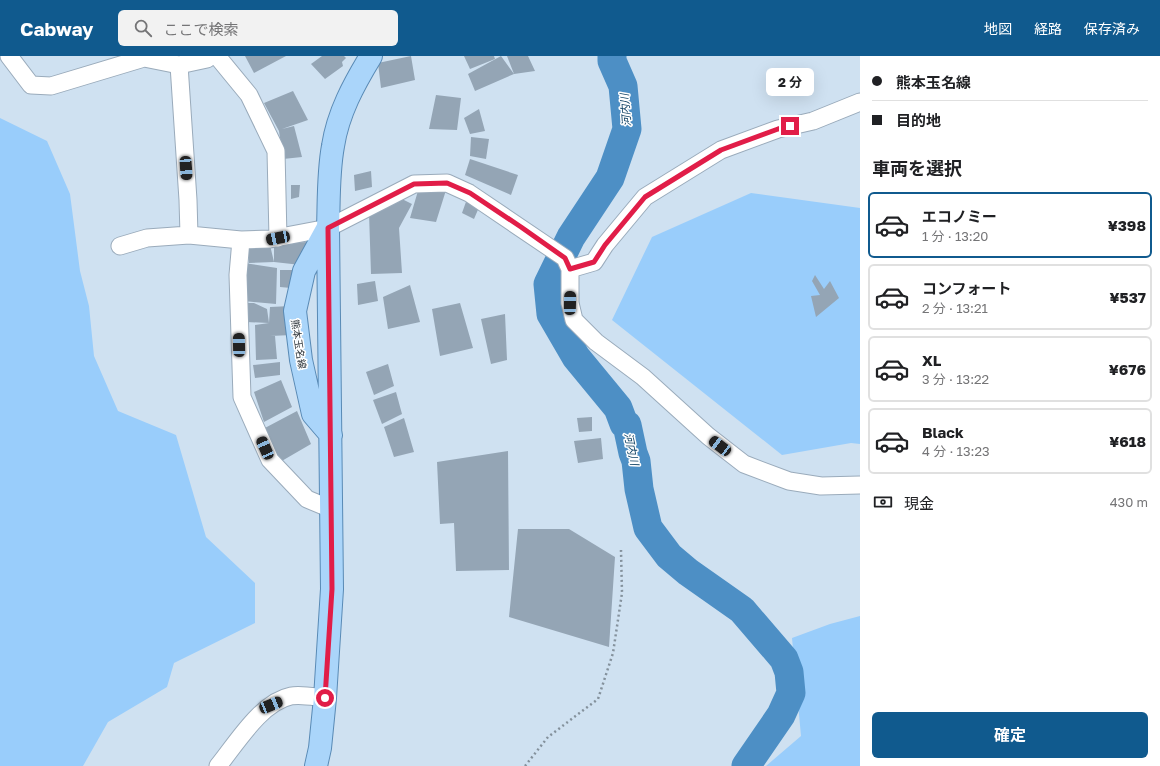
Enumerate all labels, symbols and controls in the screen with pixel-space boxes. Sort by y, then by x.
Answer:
search box [118,10,398,46]
text: Cabway [20,17,94,40]
icon: search [132,17,154,39]
text: ここで検索 [164,20,239,38]
text: 地図 [984,20,1012,37]
text: 経路 [1034,20,1062,37]
text: 保存済み [1084,20,1140,37]
callout: 2 分 [766,68,814,96]
text: 熊本玉名線 [896,73,971,91]
text: 2 分 [778,74,802,90]
water label: 河内川 [617,92,633,127]
text: 目的地 [896,111,941,129]
route end [781,117,799,135]
car [179,156,193,180]
text: 車両を選択 [872,157,962,179]
icon: car [874,207,910,243]
text: エコノミー [922,207,997,225]
text: ¥398 [1108,216,1146,234]
text: 1 分 · 13:20 [922,228,988,244]
car [265,230,291,246]
icon: car [874,279,910,315]
text: コンフォート [922,279,1012,297]
text: ¥537 [1110,288,1146,306]
car [564,291,576,315]
text: 2 分 · 13:21 [922,300,988,316]
street label: 熊本玉名線 [289,318,309,370]
car [233,333,245,357]
icon: car [874,351,910,387]
text: XL [922,351,941,369]
text: ¥676 [1109,360,1146,378]
text: 3 分 · 13:22 [922,371,989,387]
icon: car [874,423,910,459]
text: Black [922,423,964,441]
water label: 河内川 [622,432,642,467]
text: ¥618 [1109,432,1146,450]
car [707,434,733,458]
car [255,435,275,461]
text: 4 分 · 13:23 [922,443,990,459]
icon: cash [872,491,894,513]
text: 現金 [904,494,934,512]
text: 430 m [1110,494,1148,510]
route start [316,689,334,707]
car [258,695,284,715]
button: 確定 [872,712,1148,758]

